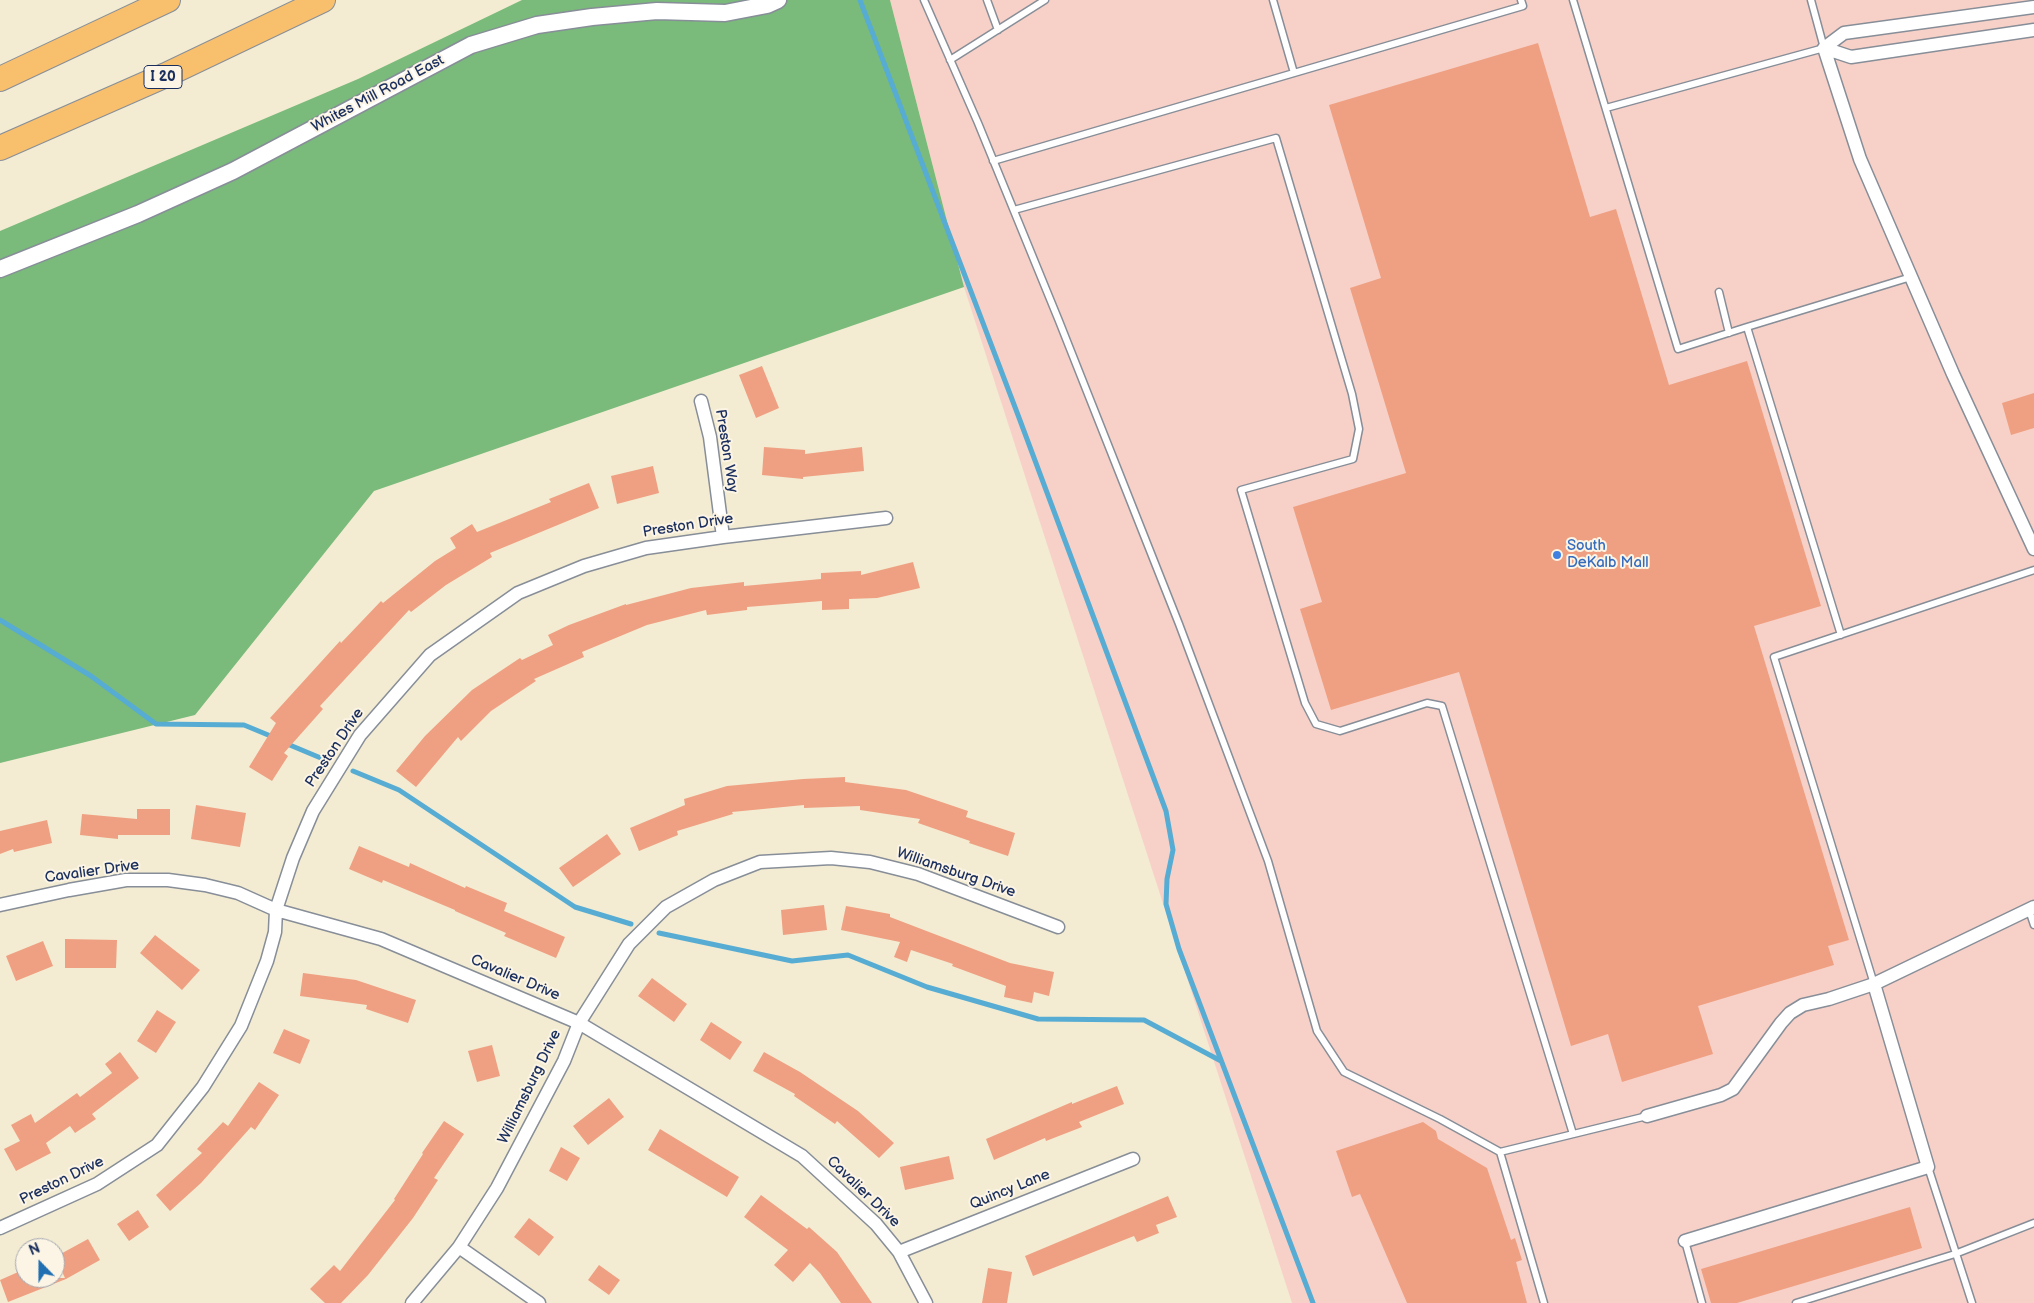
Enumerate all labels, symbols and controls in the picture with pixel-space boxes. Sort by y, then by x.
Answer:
street label: Whites Mill Road East [309,51,447,137]
road number: I 20 [144,66,182,88]
street label: Preston Way [711,408,741,494]
street label: Preston Drive [641,510,735,542]
place label: South DeKalb Mall [1567,537,1649,572]
marker: South DeKalb Mall [1551,549,1563,561]
street label: Preston Drive [302,705,368,791]
street label: Williamsburg Drive [894,844,1018,902]
street label: Cavalier Drive [44,856,140,888]
street label: Cavalier Drive [468,951,562,1005]
street label: Williamsburg Drive [495,1027,565,1147]
street label: Cavalier Drive [823,1152,903,1232]
street label: Preston Drive [17,1153,107,1209]
street label: Quincy Lane [967,1166,1053,1214]
north arrow [15,1238,65,1288]
text: N [27,1240,43,1259]

